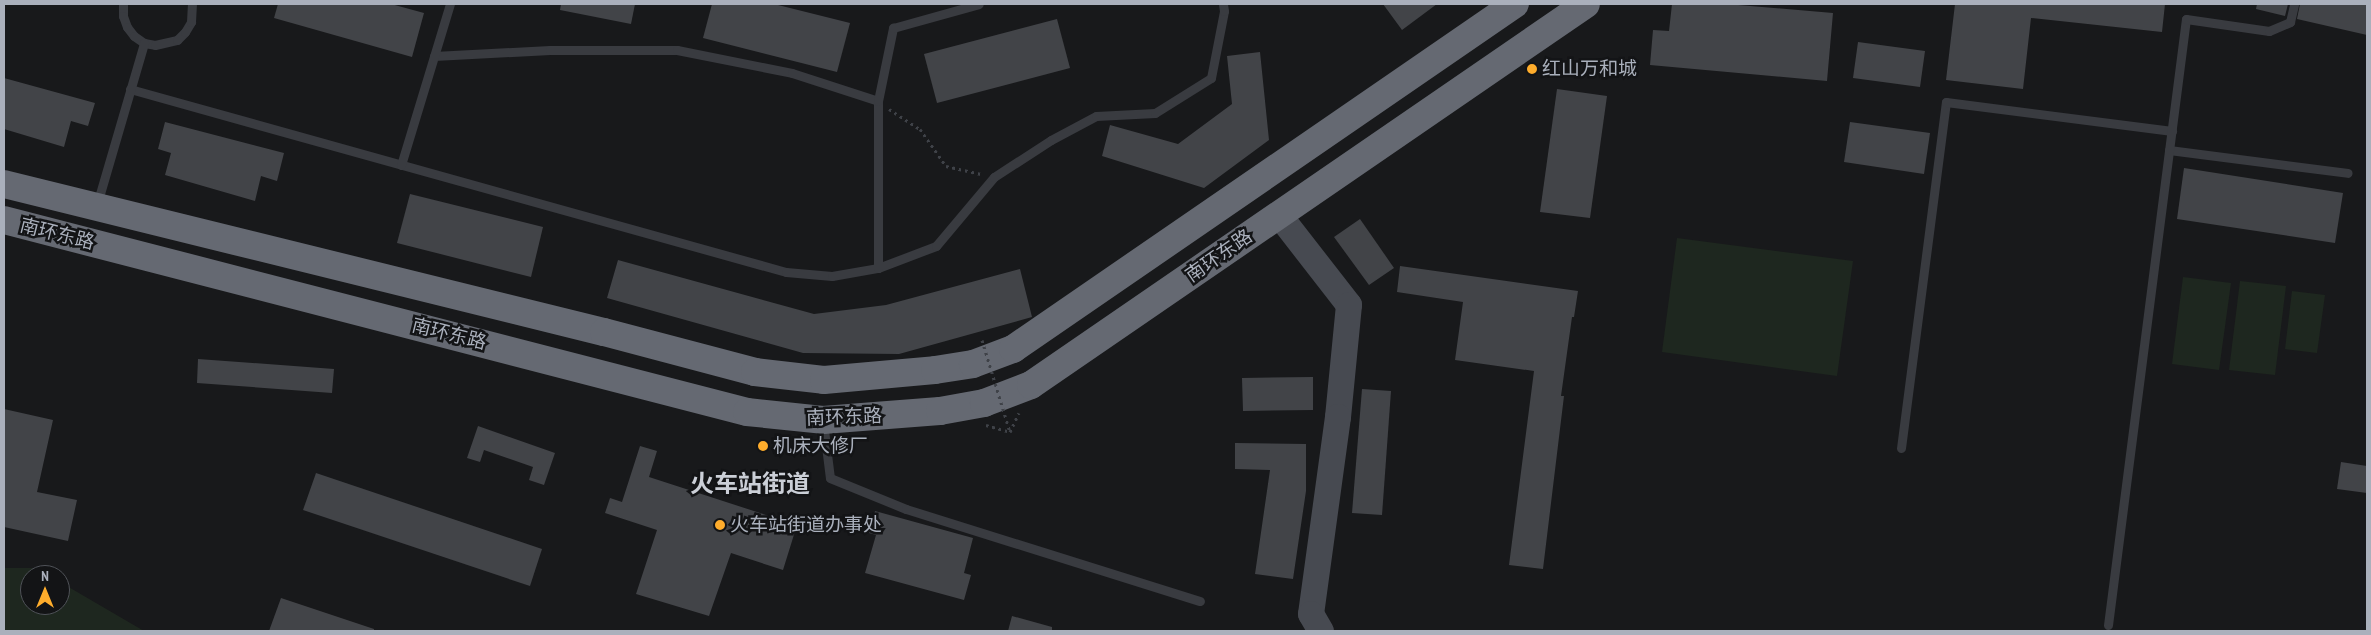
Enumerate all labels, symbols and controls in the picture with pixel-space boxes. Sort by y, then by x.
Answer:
place label: 红山万和城 [1542,58,1637,80]
marker: 红山万和城 [1526,63,1538,75]
street label: 南环东路 [17,214,97,254]
street label: 南环东路 [1181,225,1257,287]
street label: 南环东路 [409,314,489,354]
street label: 南环东路 [806,404,882,430]
place label: 机床大修厂 [773,435,868,457]
marker: 机床大修厂 [757,440,769,452]
district label: 火车站街道 [690,470,810,498]
place label: 火车站街道办事处 [730,514,882,536]
marker: 火车站街道办事处 [714,519,726,531]
north arrow [20,565,70,615]
text: N [41,567,49,585]

